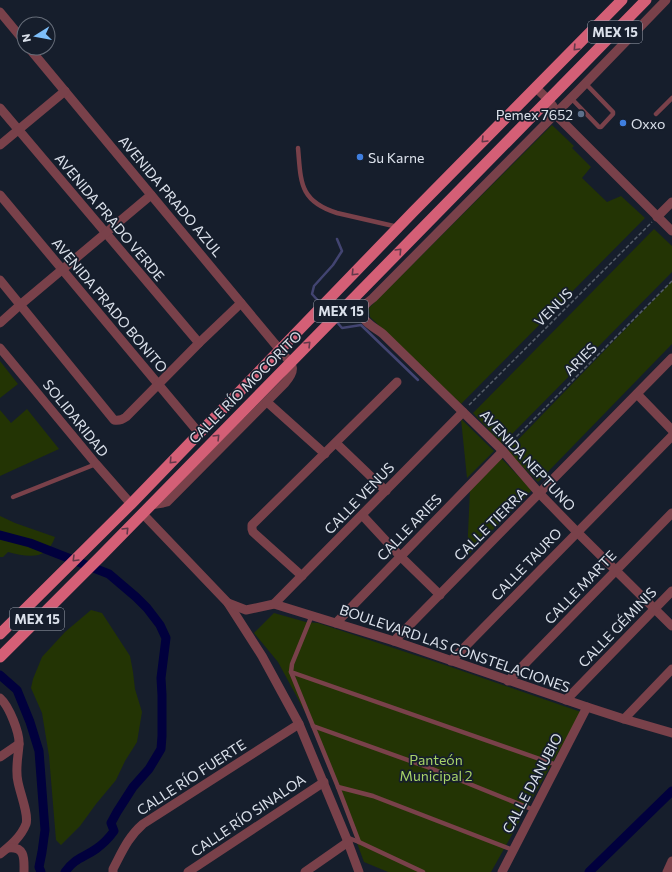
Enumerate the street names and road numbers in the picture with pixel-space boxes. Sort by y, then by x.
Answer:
road number: MEX 15 [588,21,642,43]
street label: AVENIDA PRADO AZUL [115,132,227,260]
street label: AVENIDA PRADO VERDE [52,150,168,284]
street label: AVENIDA PRADO BONITO [49,234,171,376]
street label: VENUS [530,284,576,330]
road number: MEX 15 [314,300,368,322]
street label: CALLE RÍO MOCORITO [185,327,305,447]
street label: ARIES [560,339,600,379]
street label: SOLIDARIDAD [40,376,112,460]
street label: AVENIDA NEPTUNO [477,406,579,514]
street label: CALLE VENUS [321,459,397,537]
street label: CALLE TIERRA [450,484,530,564]
street label: CALLE ARIES [373,490,445,564]
street label: CALLE TAURO [487,524,565,604]
street label: CALLE MARTE [541,547,619,627]
street label: CALLE GÉMINIS [574,583,660,671]
street label: BOULEVARD LAS CONSTELACIONES [338,601,572,695]
road number: MEX 15 [10,608,64,630]
street label: CALLE DANUBIO [498,730,566,836]
street label: CALLE RÍO FUERTE [133,735,249,819]
street label: CALLE RÍO SINALOA [188,770,309,860]

